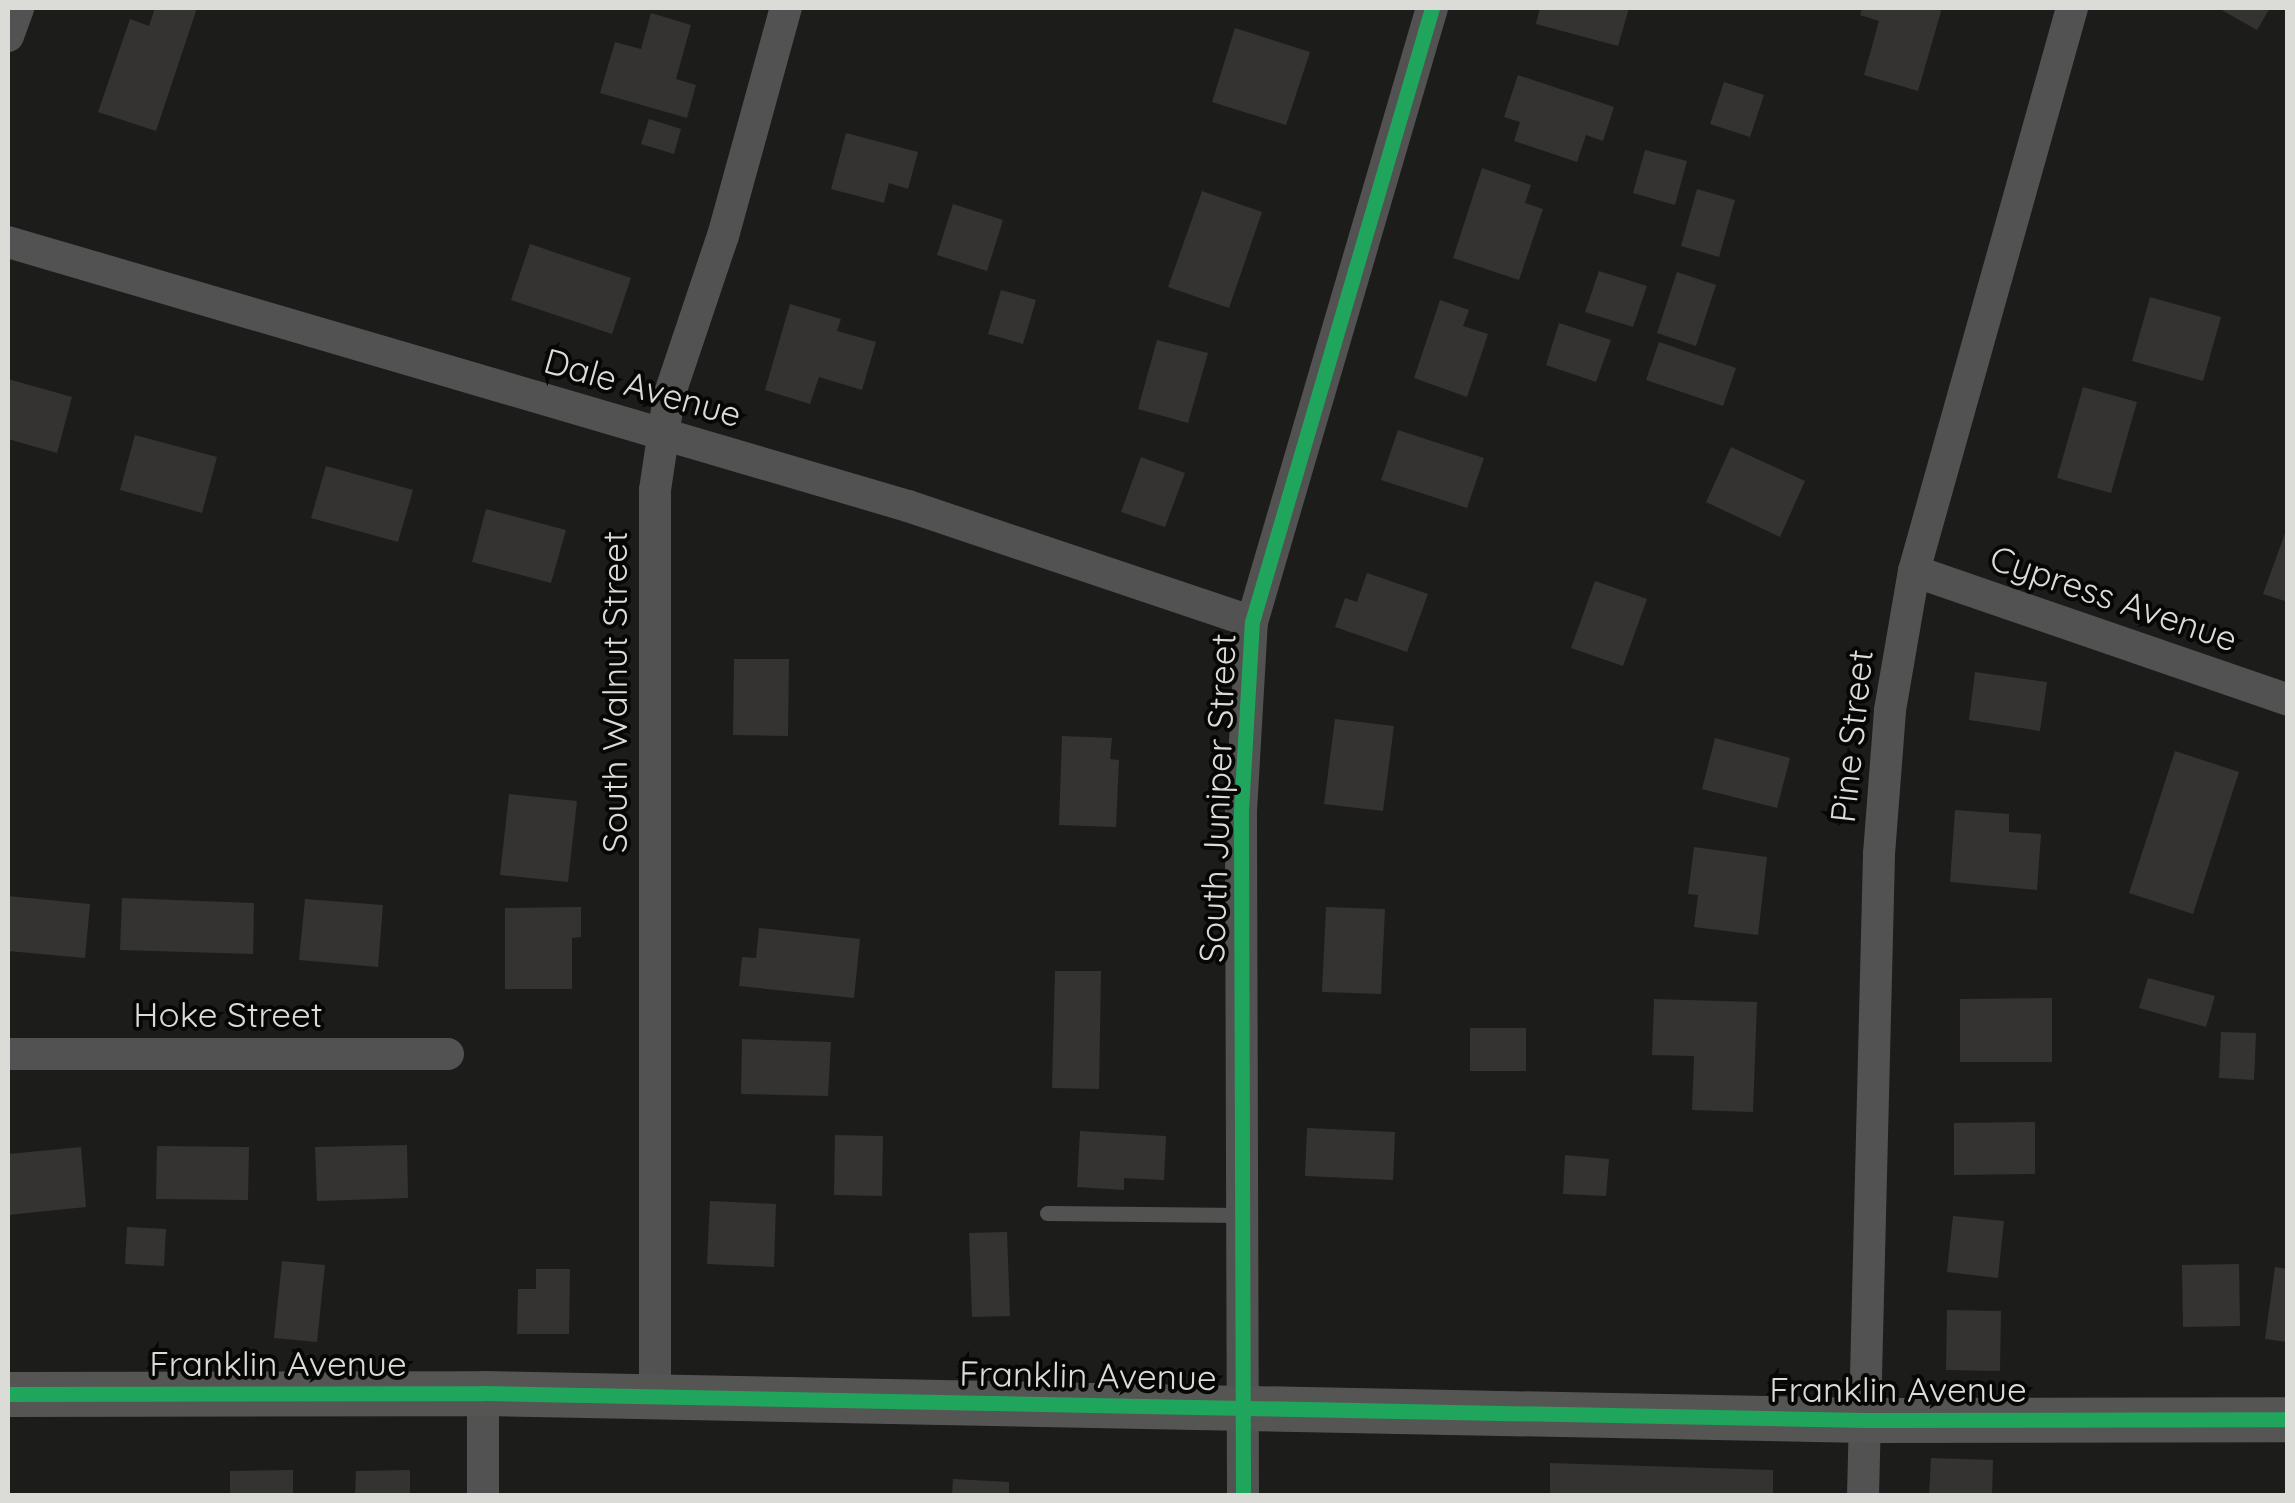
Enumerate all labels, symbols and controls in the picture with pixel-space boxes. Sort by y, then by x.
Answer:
street label: Dale Avenue [540,339,746,435]
street label: South Walnut Street [593,531,635,853]
street label: Cypress Avenue [1985,536,2243,660]
street label: South Juniper Street [1190,633,1244,963]
street label: Pine Street [1821,647,1881,825]
street label: Hoke Street [133,993,323,1035]
street label: Franklin Avenue [149,1342,407,1384]
street label: Franklin Avenue [959,1352,1217,1398]
street label: Franklin Avenue [1769,1368,2027,1410]

